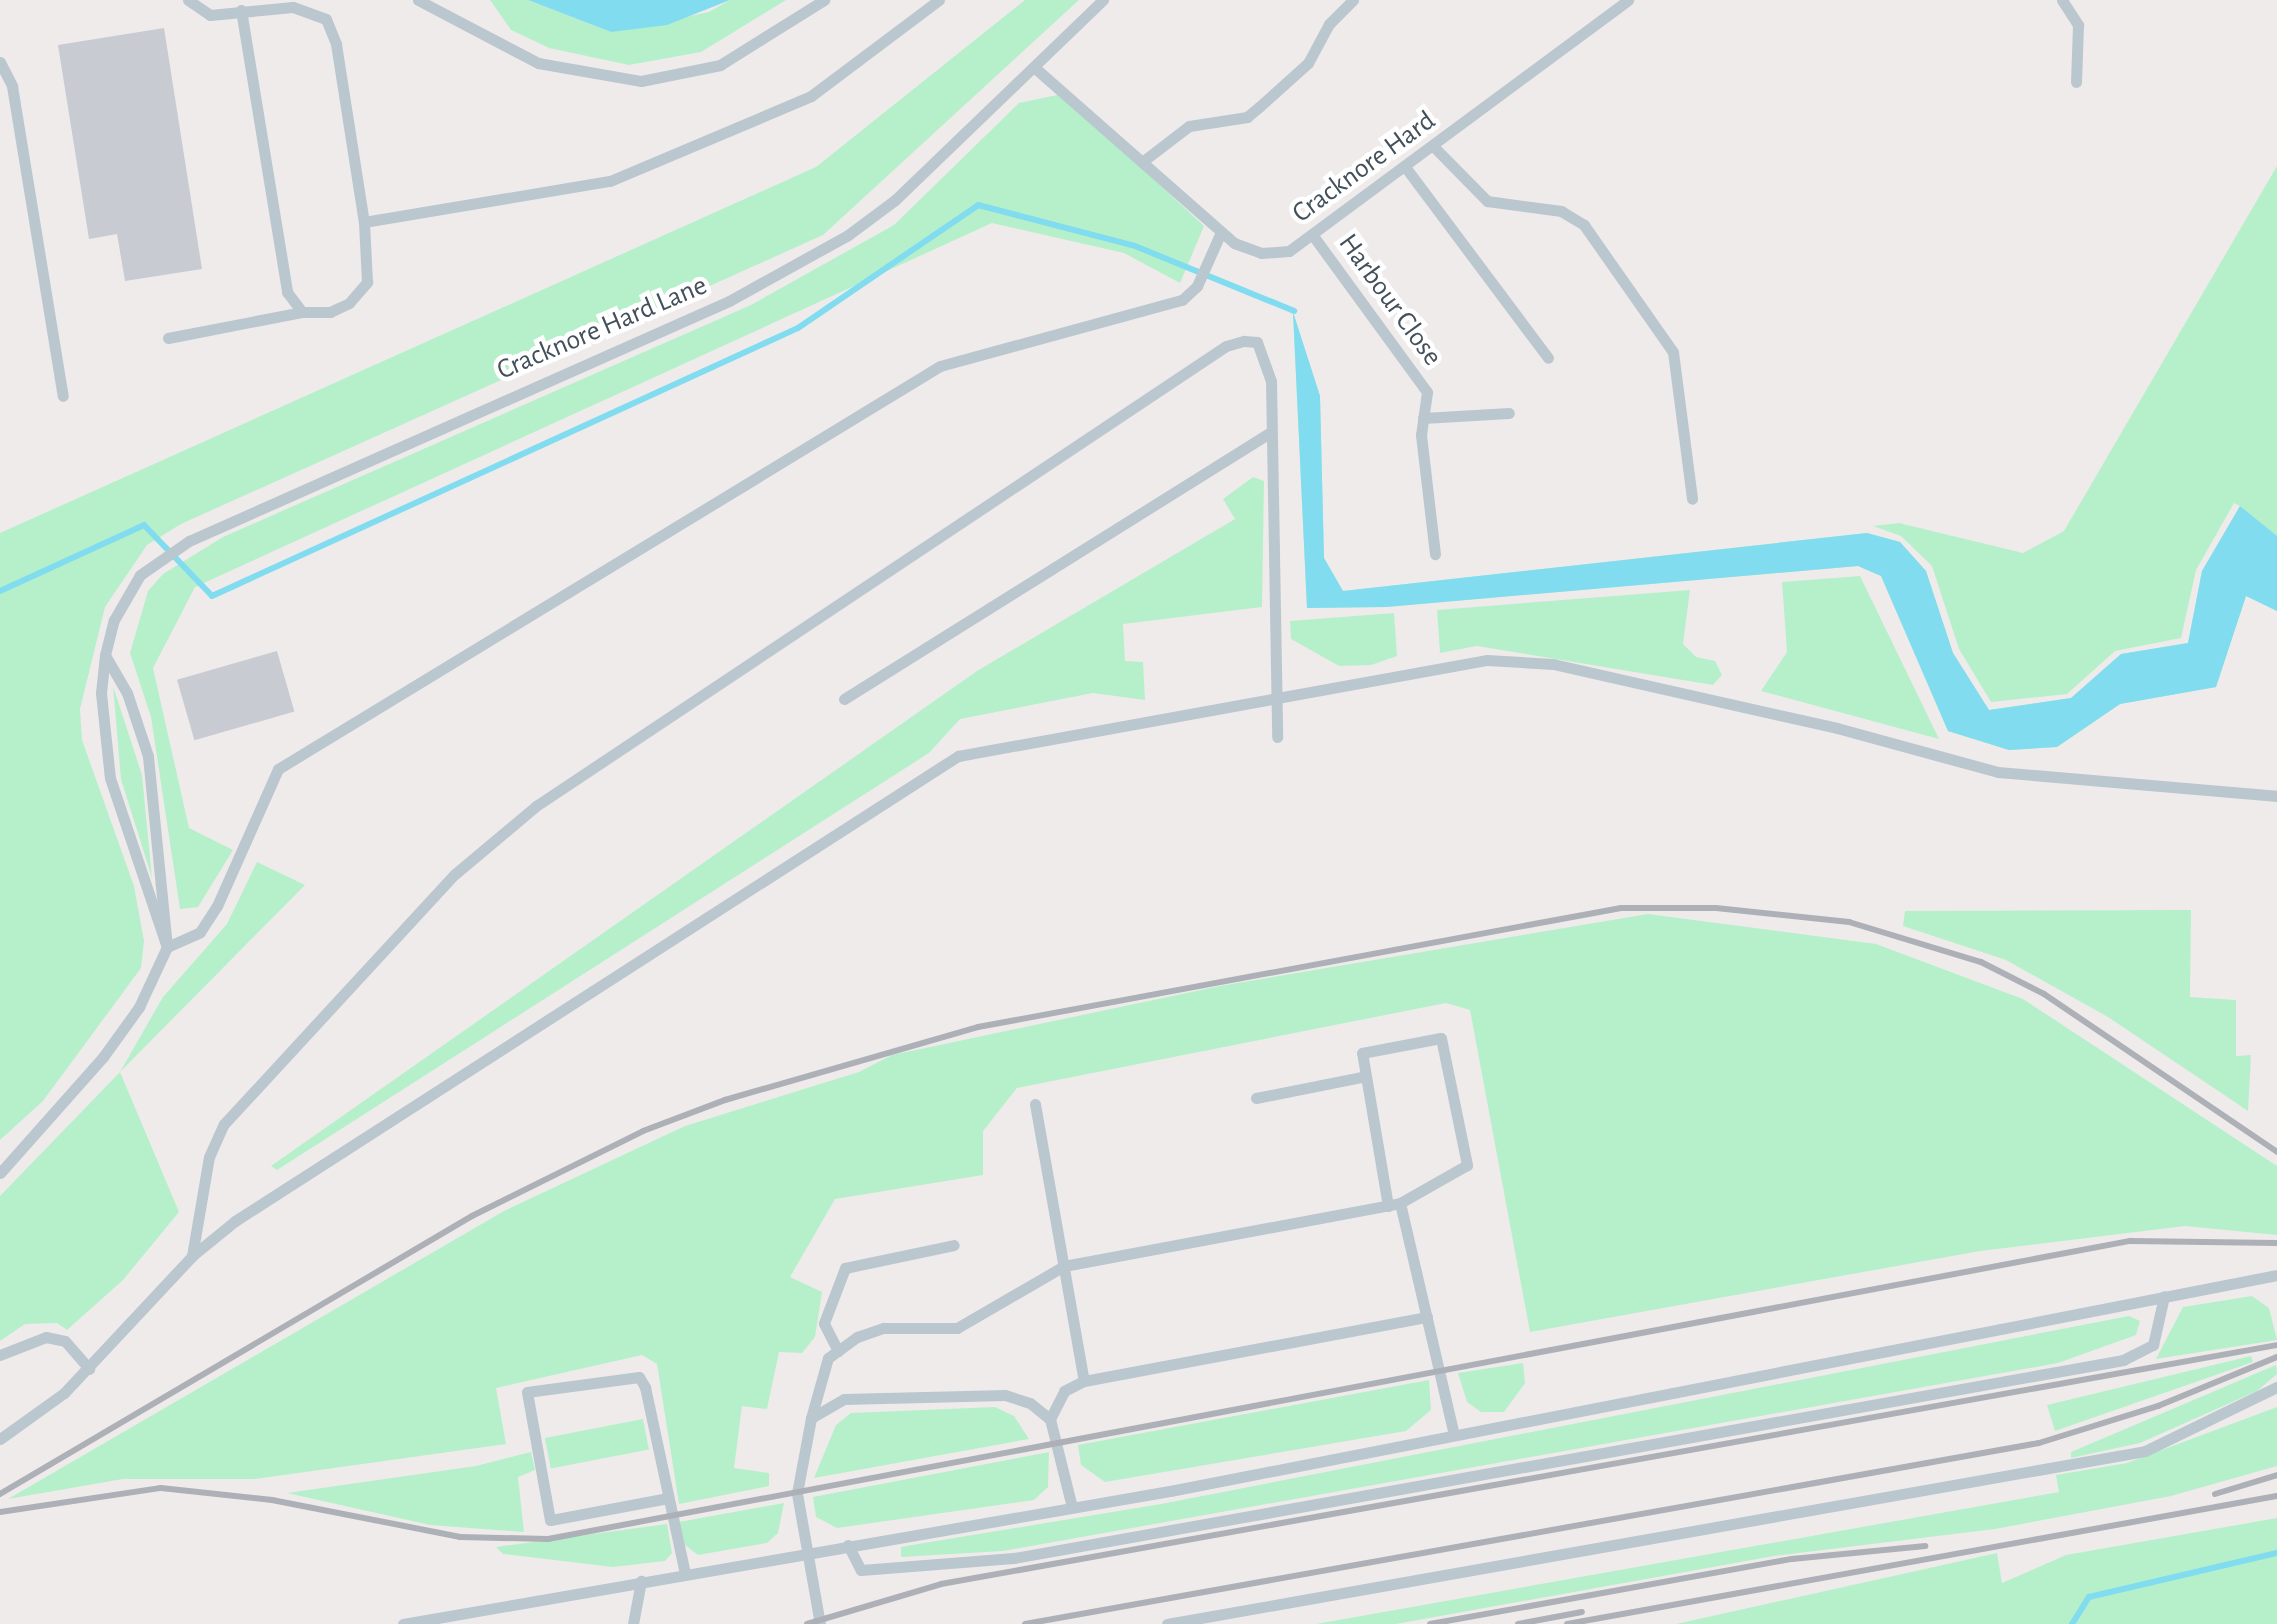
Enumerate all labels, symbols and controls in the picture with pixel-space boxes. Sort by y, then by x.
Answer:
street label: Cracknore Hard [1286,104,1442,230]
street label: Harbour Close [1331,228,1449,372]
street label: Cracknore Hard Lane [492,269,712,387]

